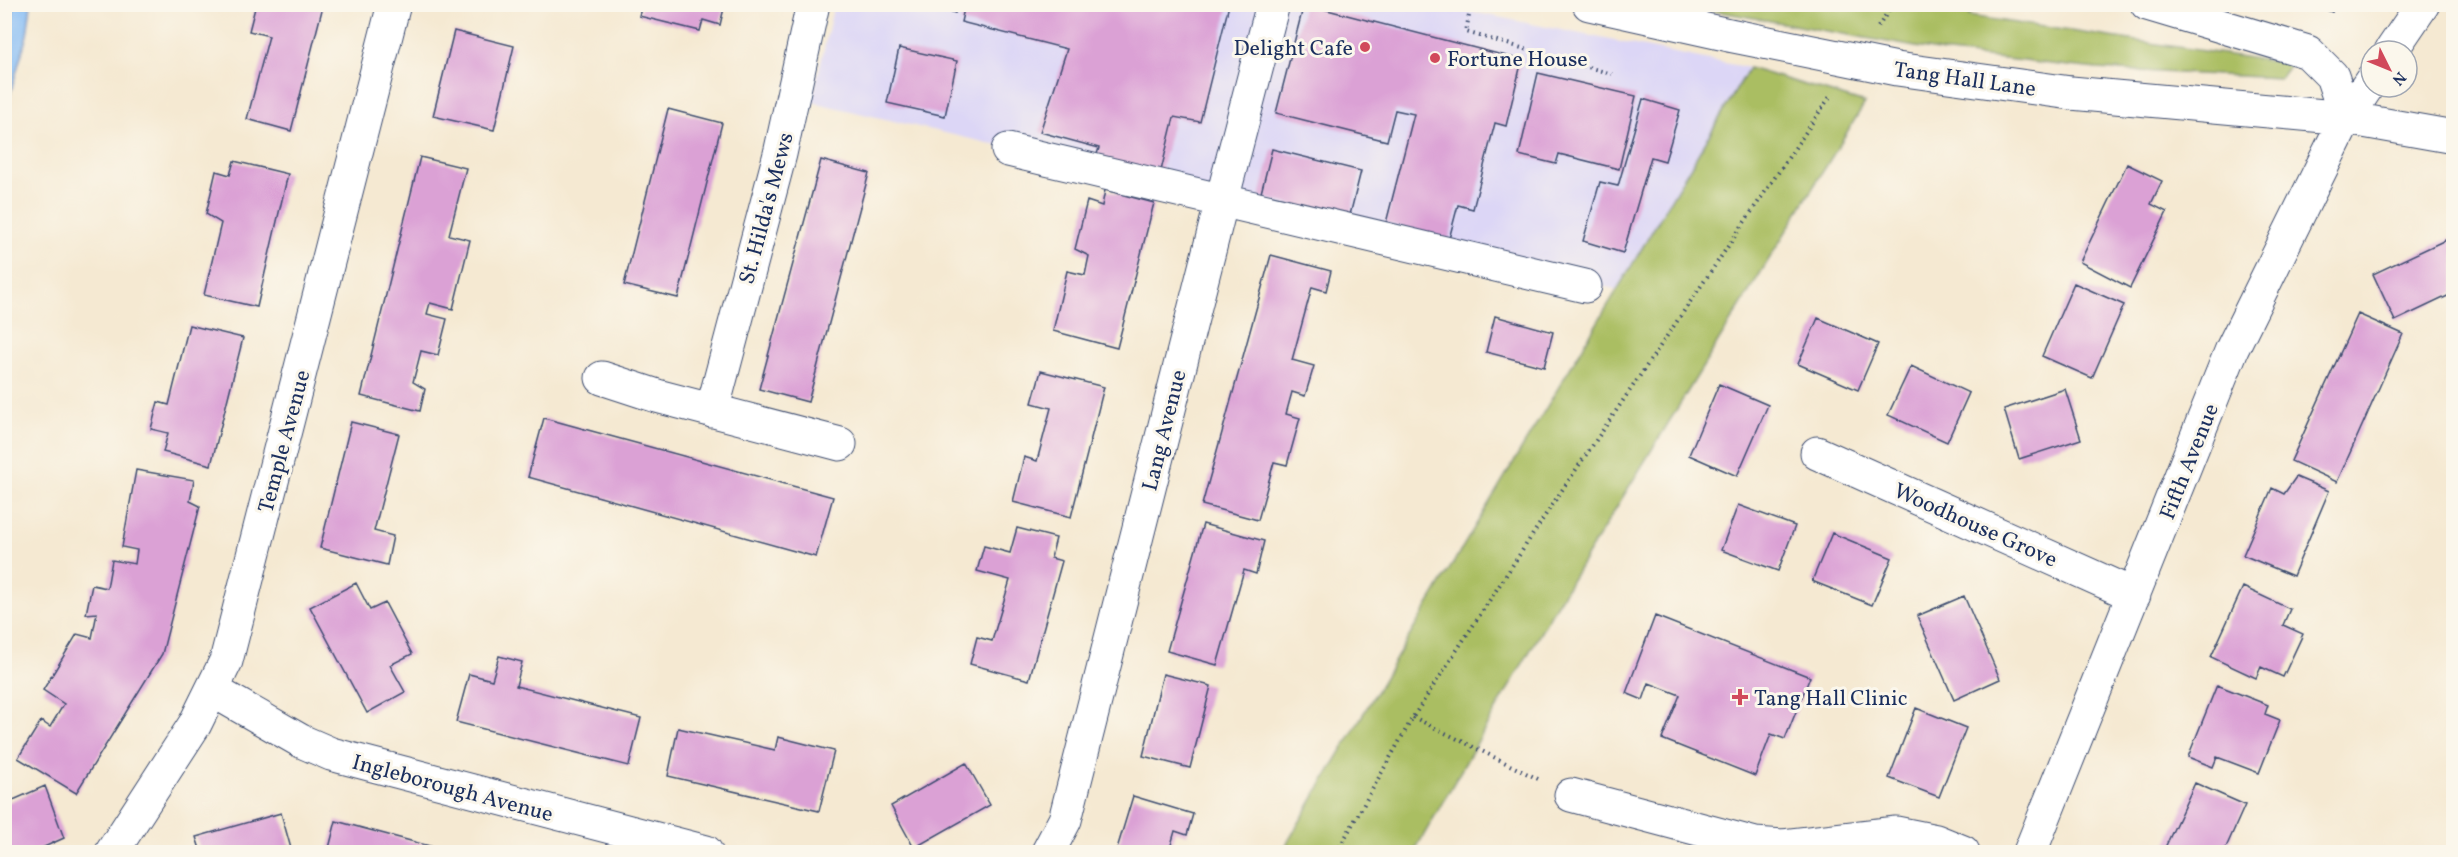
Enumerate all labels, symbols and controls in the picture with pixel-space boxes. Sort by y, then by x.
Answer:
place label: Delight Cafe [1234,34,1353,65]
north arrow [2359,39,2419,99]
marker: Delight Cafe [1358,40,1372,54]
place label: Fortune House [1447,45,1588,76]
marker: Fortune House [1428,51,1442,65]
street label: Tang Hall Lane [1892,55,2038,106]
text: N [2386,66,2411,90]
street label: St. Hilda's Mews [732,129,803,288]
street label: Temple Avenue [251,367,319,517]
street label: Lang Avenue [1135,367,1195,495]
street label: Fifth Avenue [2153,399,2228,525]
street label: Woodhouse Grove [1888,476,2062,576]
place label: Tang Hall Clinic [1754,684,1908,715]
marker: Tang Hall Clinic [1731,688,1749,706]
street label: Ingleborough Avenue [348,748,556,831]

